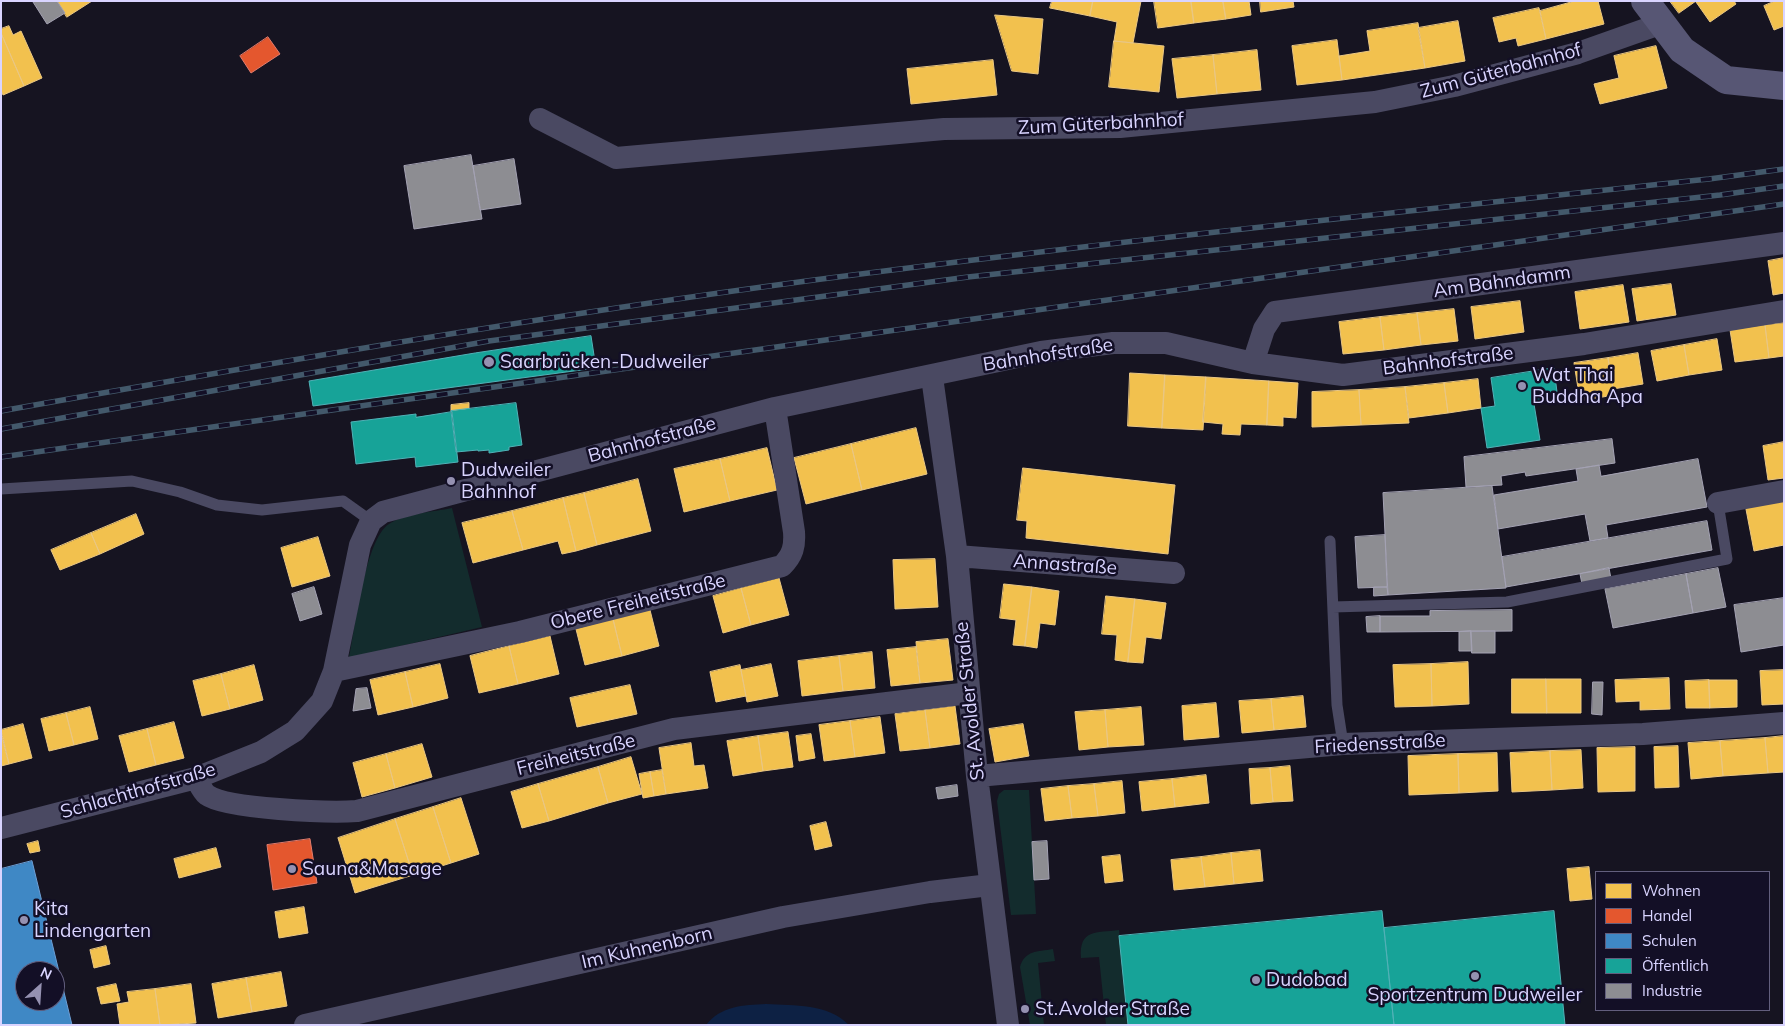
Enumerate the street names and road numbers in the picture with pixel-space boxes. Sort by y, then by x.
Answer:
street label: Zum Güterbahnhof [1418,39,1584,103]
street label: Zum Güterbahnhof [1018,108,1184,140]
street label: Am Bahndamm [1432,261,1572,303]
street label: Bahnhofstraße [981,333,1115,377]
street label: Bahnhofstraße [1381,342,1515,380]
street label: Bahnhofstraße [586,412,718,468]
street label: Annastraße [1012,550,1118,580]
street label: Obere Freiheitstraße [548,569,728,635]
street label: St. Avolder Straße [950,621,990,781]
street label: Freiheitstraße [514,729,638,781]
street label: Friedensstraße [1314,729,1446,759]
street label: Schlachthofstraße [58,758,218,824]
street label: Im Kuhnenborn [579,922,715,974]

